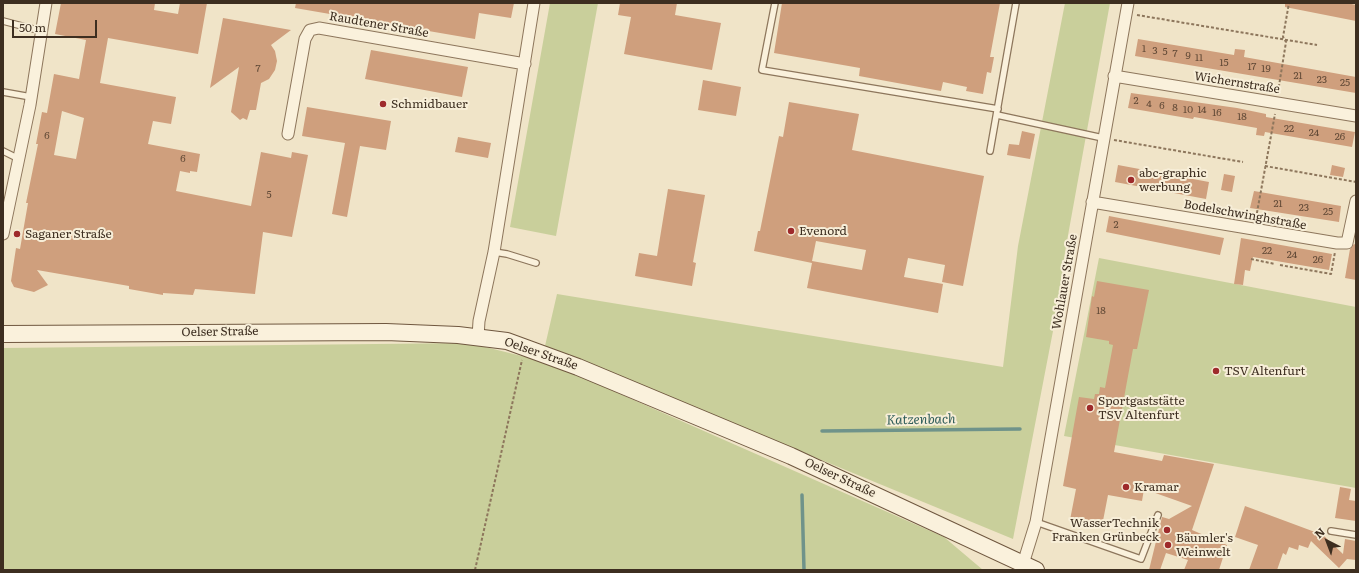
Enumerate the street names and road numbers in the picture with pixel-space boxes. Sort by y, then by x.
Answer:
street label: Raudtener Straße [328,9,430,41]
street label: Wichernstraße [1193,69,1281,97]
street label: Bodelschwinghstraße [1183,197,1307,233]
street label: Wohlauer Straße [1049,233,1081,331]
street label: Oelser Straße [181,324,259,340]
street label: Oelser Straße [502,335,580,373]
street label: Oelser Straße [802,455,878,501]

